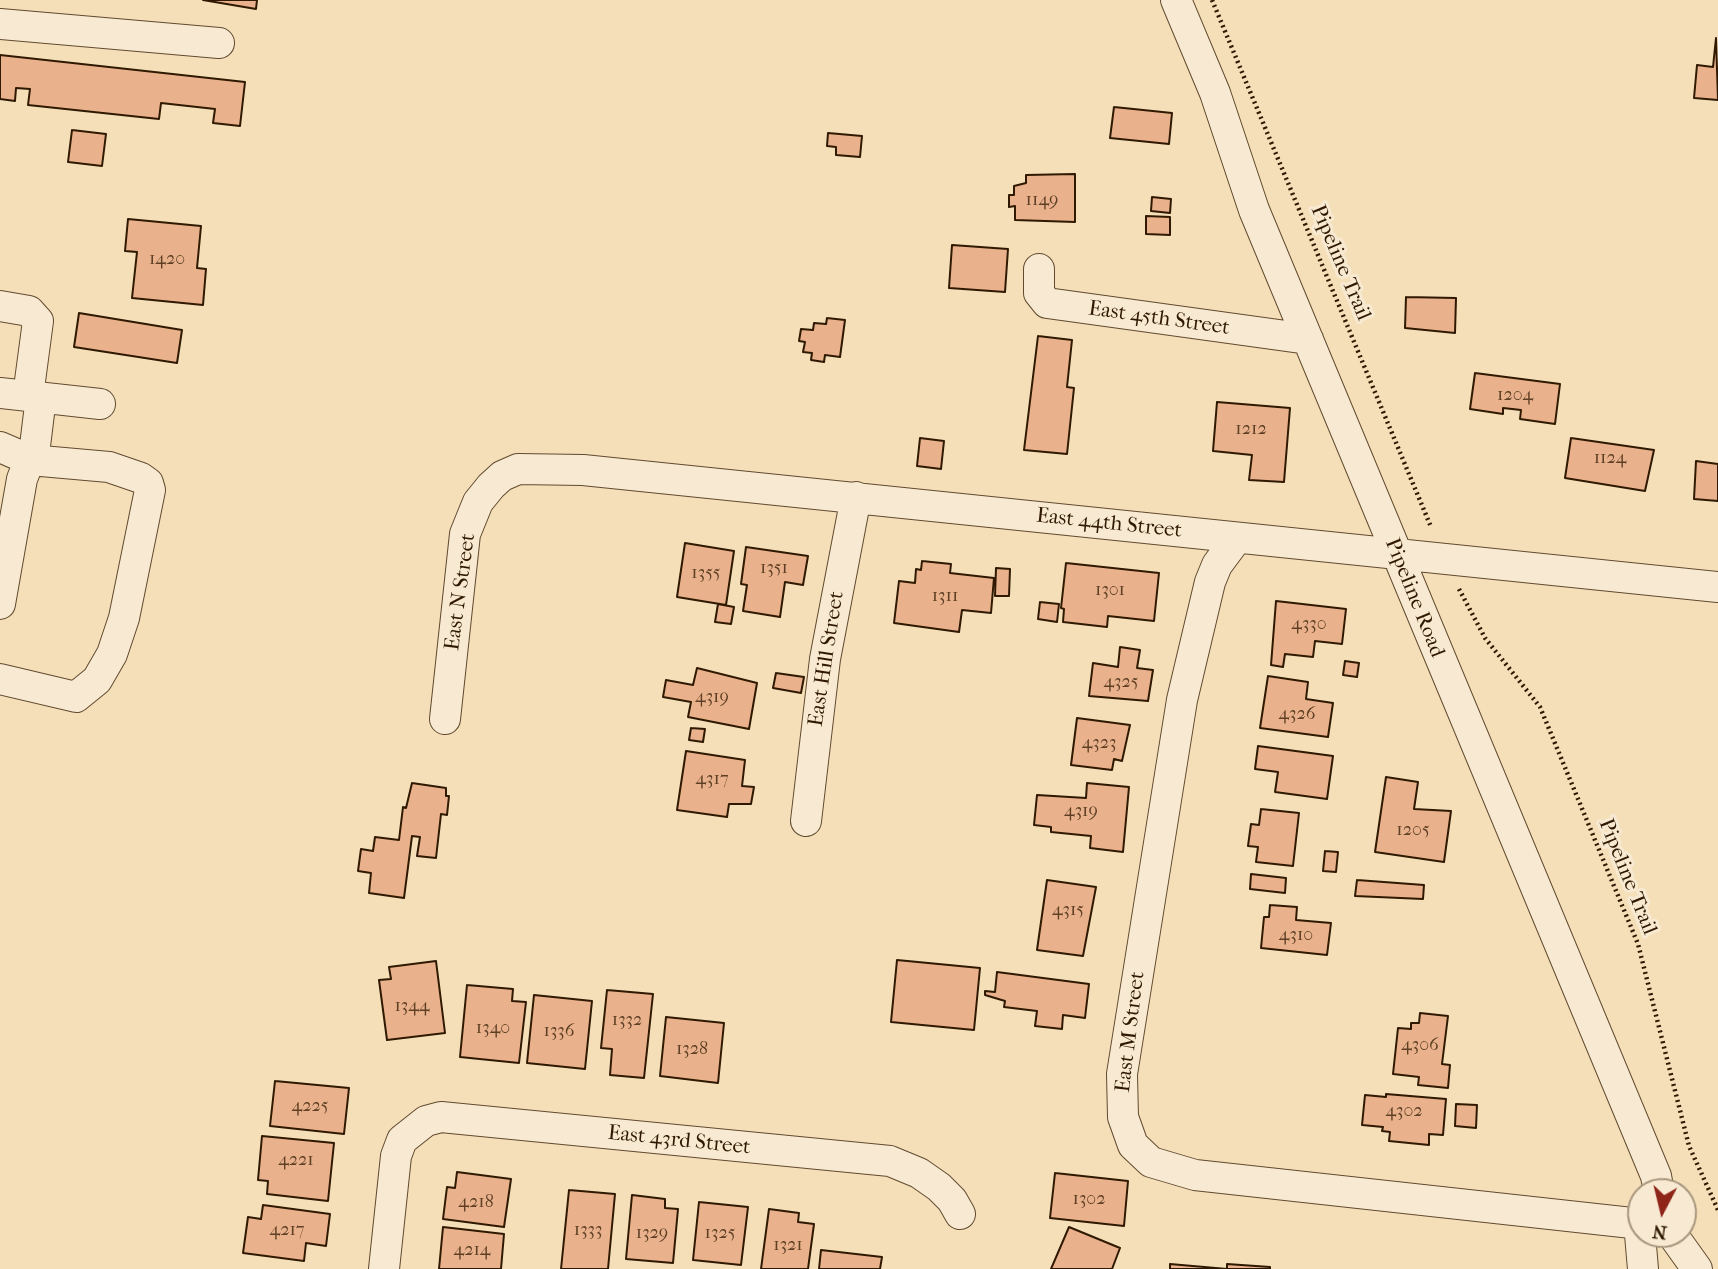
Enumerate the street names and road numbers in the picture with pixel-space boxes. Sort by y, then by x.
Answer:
street label: Pipeline Trail [1304,202,1376,324]
street label: East 45th Street [1087,297,1231,341]
street label: East 44th Street [1035,504,1183,544]
street label: East N Street [440,532,482,652]
street label: Pipeline Road [1379,535,1449,661]
street label: East Hill Street [804,590,850,728]
street label: Pipeline Trail [1592,815,1662,939]
street label: East M Street [1111,970,1151,1094]
street label: East 43rd Street [606,1121,752,1161]

